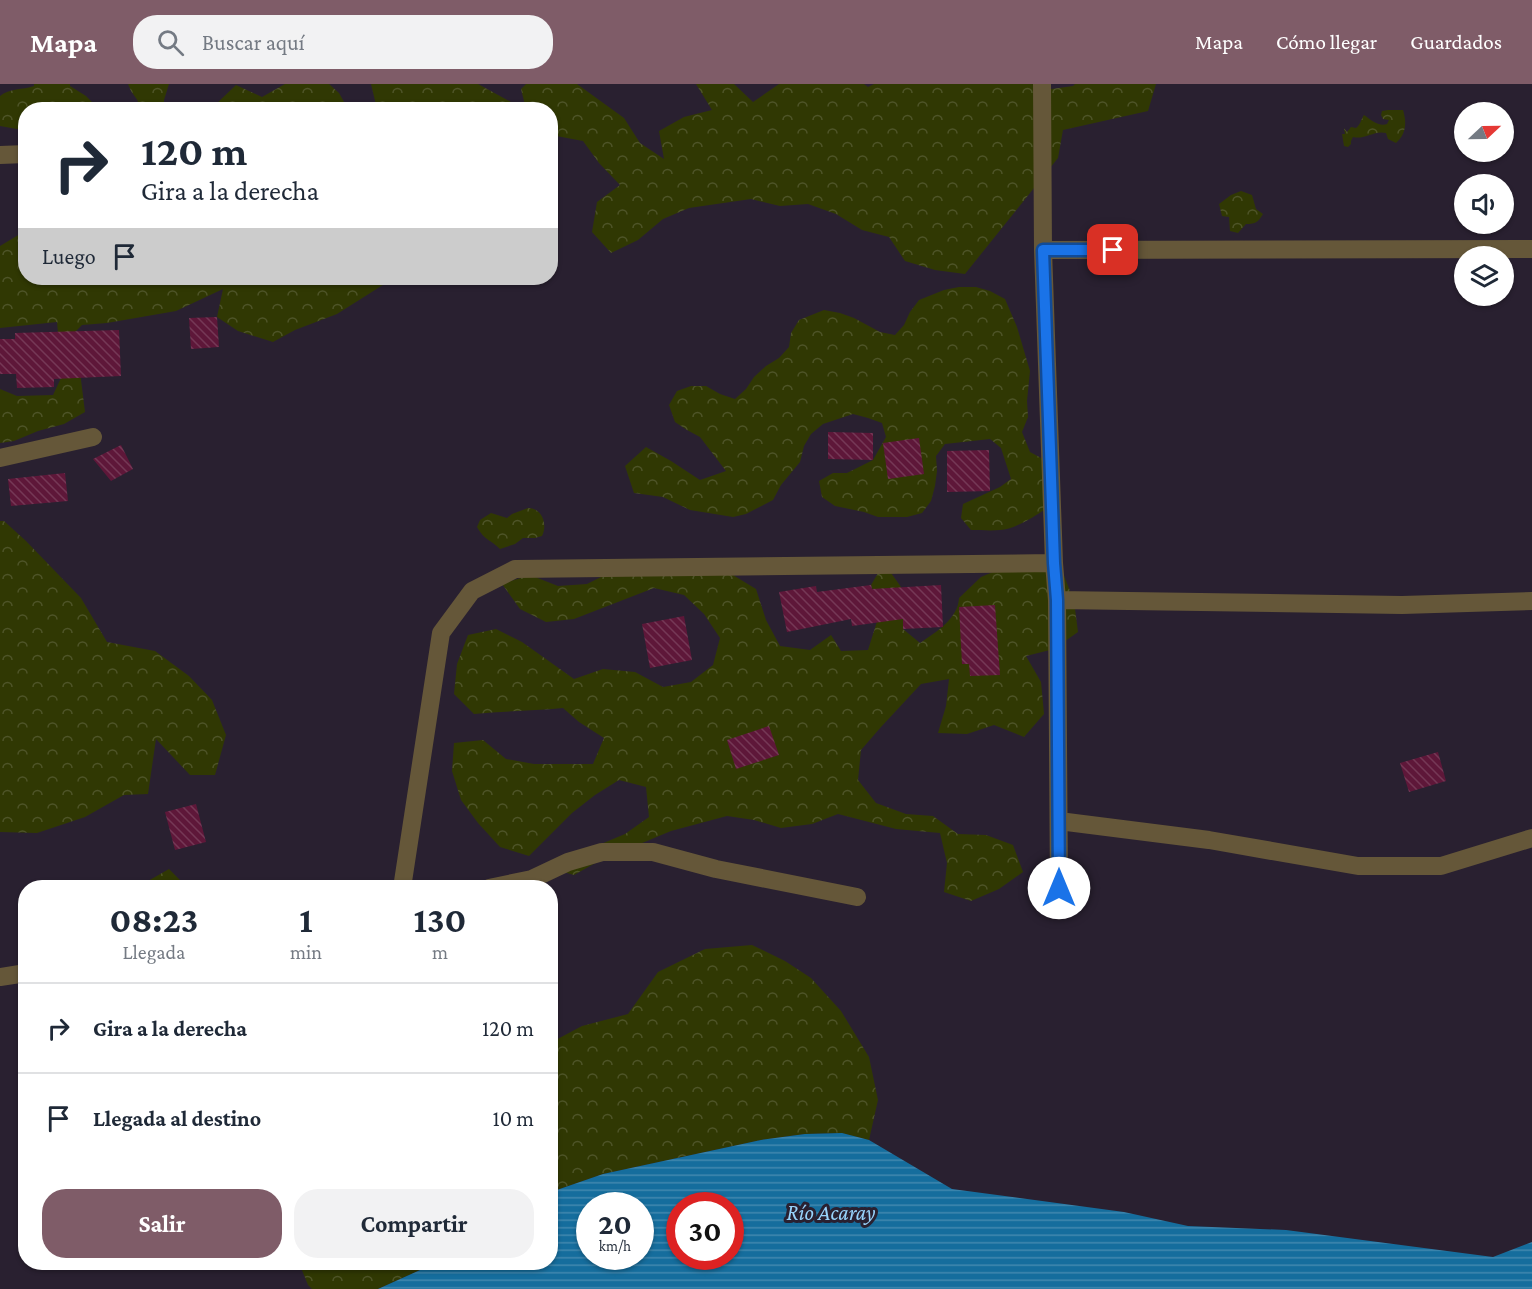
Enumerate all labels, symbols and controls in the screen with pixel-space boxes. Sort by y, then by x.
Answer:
search box [133,15,553,69]
icon: search [154,26,187,59]
text: Mapa [30,27,97,58]
text: Buscar aquí [202,30,305,55]
text: Mapa [1195,30,1243,54]
text: Cómo llegar [1276,30,1377,54]
text: Guardados [1410,30,1502,54]
north arrow [1454,102,1514,162]
map controls [1454,102,1514,306]
icon: right [42,126,120,204]
text: 120 m [141,127,247,174]
button: sound [1454,174,1514,234]
text: Gira a la derecha [141,176,319,206]
pin [1087,224,1138,275]
icon: arrive [1096,233,1129,266]
icon: arrive [108,240,141,273]
text: Luego [42,244,96,269]
button: layers [1454,246,1514,306]
position arrow [1027,856,1091,920]
text: 08:23 [110,900,198,940]
text: 1 [299,900,313,940]
text: 130 [413,900,466,940]
text: Llegada [123,941,185,963]
text: min [290,941,322,963]
text: m [432,941,448,963]
icon: right [42,1012,75,1045]
text: Gira a la derecha [93,1016,247,1041]
text: 120 m [482,1016,534,1041]
icon: arrive [42,1102,75,1135]
text: Llegada al destino [93,1106,261,1131]
text: 10 m [492,1106,534,1131]
button: Salir [42,1189,282,1258]
button: Compartir [294,1189,534,1258]
speed limit sign: 30 [666,1192,744,1270]
water label: Río Acaray [787,1200,875,1225]
text: 20 [598,1207,632,1240]
text: km/h [599,1238,631,1254]

